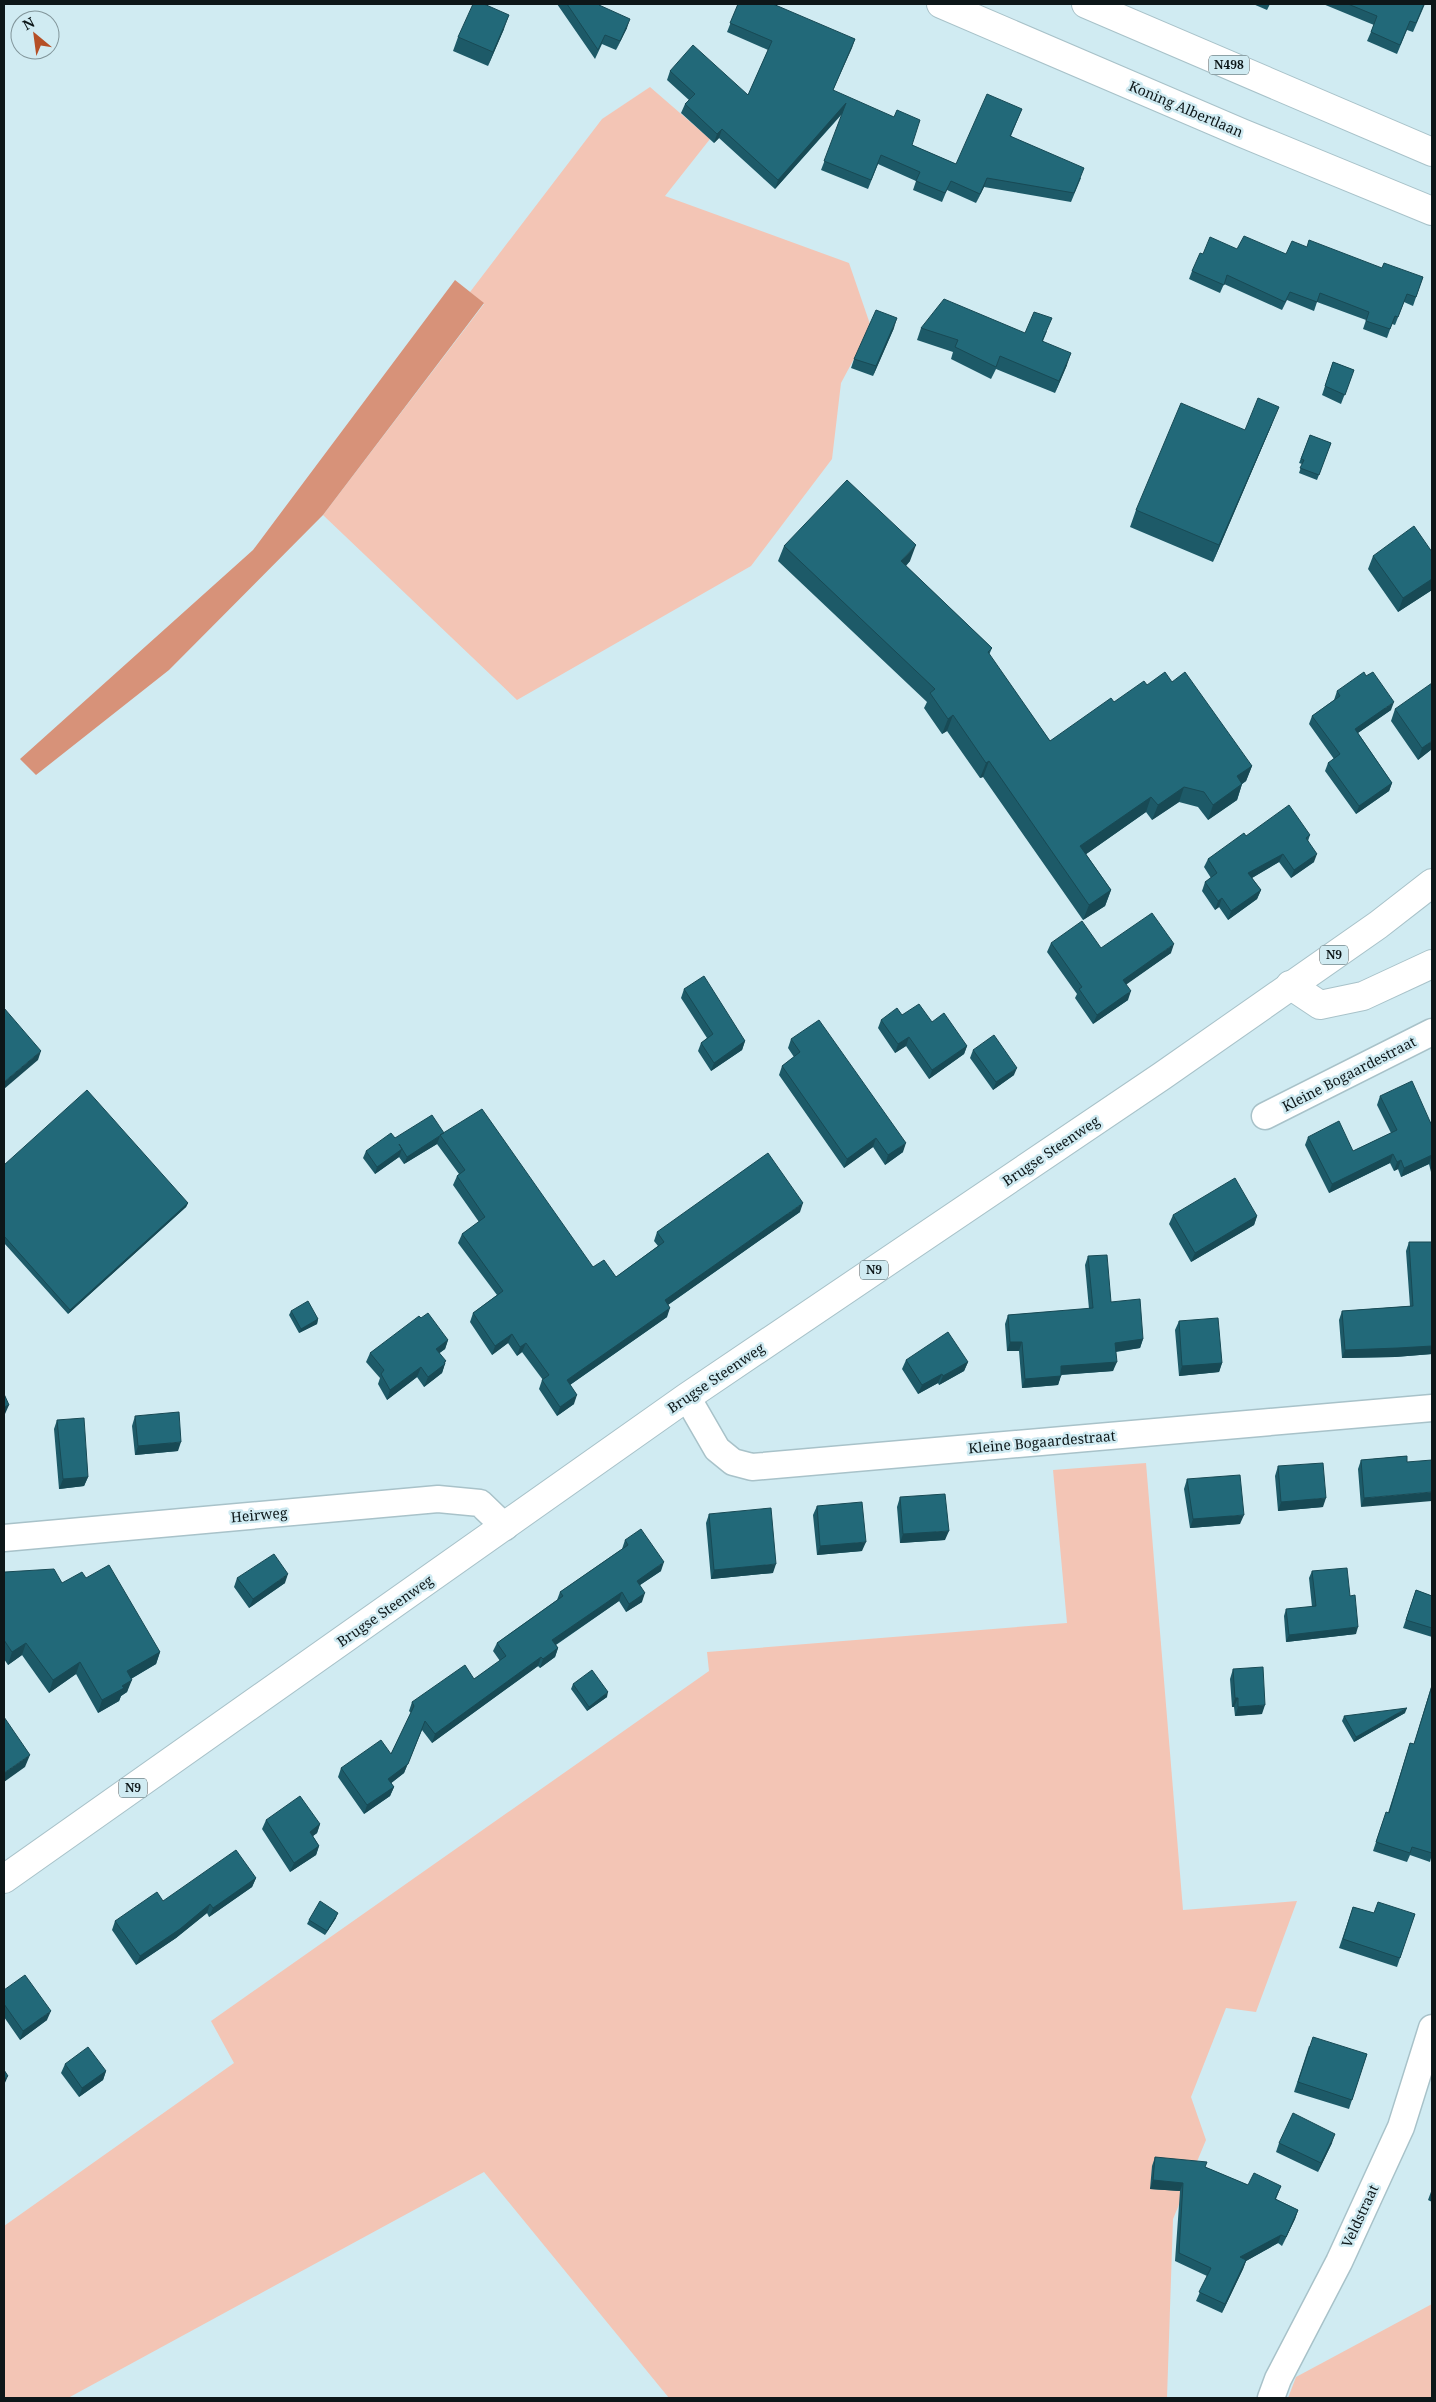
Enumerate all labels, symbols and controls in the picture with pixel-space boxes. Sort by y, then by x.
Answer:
north arrow [10,10,60,60]
text: N [19,12,38,34]
road number: N498 [1209,56,1249,74]
street label: Koning Albertlaan [1126,76,1246,141]
road number: N9 [1320,946,1348,964]
street label: Kleine Bogaardestraat [1279,1032,1419,1116]
street label: Brugse Steenweg [998,1111,1103,1190]
road number: N9 [860,1260,888,1280]
street label: Brugse Steenweg [663,1338,768,1417]
street label: Kleine Bogaardestraat [968,1426,1116,1457]
street label: Heirweg [230,1503,289,1526]
street label: Brugse Steenweg [333,1570,437,1651]
road number: N9 [119,1779,147,1798]
street label: Veldstraat [1337,2181,1382,2250]

